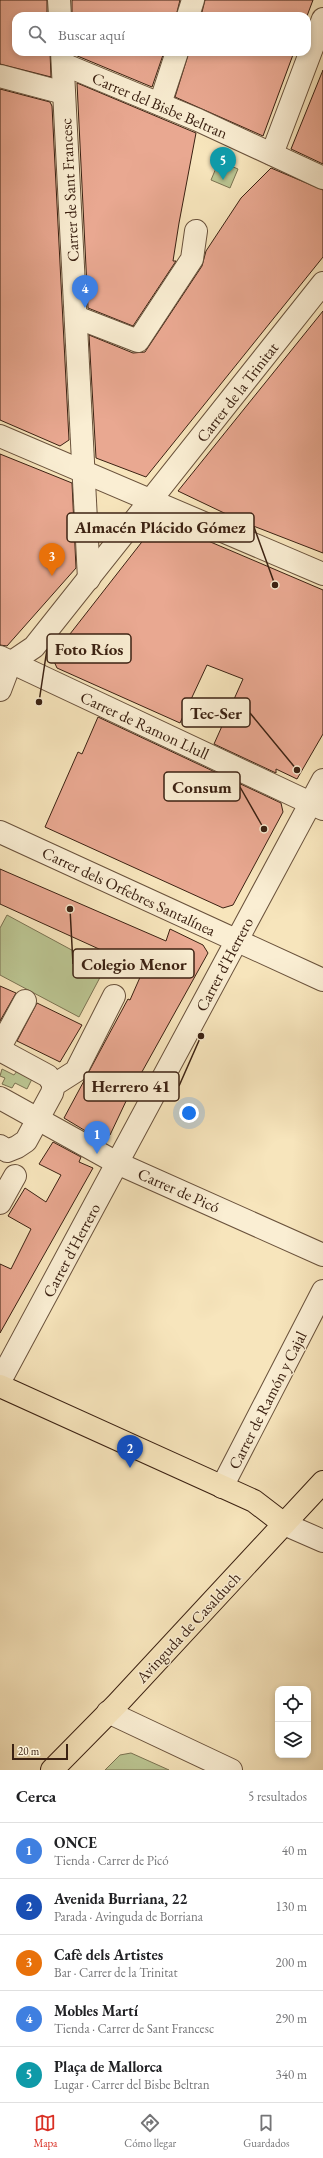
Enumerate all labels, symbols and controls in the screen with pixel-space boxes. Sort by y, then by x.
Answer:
search box [12,12,311,56]
icon: search [26,23,48,45]
text: Buscar aquí [58,25,125,44]
street label: Carrer del Bisbe Beltran [89,67,231,144]
street label: Carrer de Sant Francesc [55,118,84,262]
pin: 5 [210,147,236,180]
pin: 4 [72,275,98,308]
street label: Carrer de la Trinitat [192,338,283,447]
callout: Almacén Plácido Gómez [67,513,254,542]
text: Almacén Plácido Gómez [73,516,246,538]
pin: 3 [39,543,65,576]
callout: Foto Ríos [47,634,131,663]
text: Foto Ríos [55,638,123,660]
street label: Carrer de Ramon Llull [77,686,213,765]
callout: Tec-Ser [182,698,250,727]
text: Tec-Ser [190,702,242,724]
callout: Consum [164,772,240,801]
text: Consum [172,776,232,798]
street label: Carrer dels Orfebres Santalínea [39,842,219,941]
street label: Carrer d'Herrero [191,913,258,1015]
callout: Colegio Menor [73,949,194,978]
text: Colegio Menor [81,953,187,975]
callout: Herrero 41 [84,1072,179,1101]
text: Herrero 41 [91,1075,171,1097]
your location [179,1103,199,1123]
pin: 1 [84,1121,110,1154]
street label: Carrer de Picó [135,1163,223,1218]
street label: Carrer d'Herrero [38,1199,105,1301]
street label: Carrer de Ramón y Cajal [224,1328,311,1473]
pin: 2 [117,1435,143,1468]
street label: Avinguda de Casalduch [131,1567,245,1688]
map controls [275,1686,311,1758]
button: locate [275,1686,311,1722]
button: layers [275,1722,311,1758]
scale bar [12,1742,68,1761]
text: 20 m [18,1744,39,1758]
text: Cerca [16,1785,56,1807]
text: 5 resultados [248,1788,307,1805]
text: ONCE [54,1833,97,1852]
text: 1 [26,1842,32,1859]
text: 40 m [282,1842,307,1859]
text: Tienda · Carrer de Picó [54,1852,169,1869]
text: Avenida Burriana, 22 [54,1889,187,1908]
text: 2 [26,1898,32,1915]
text: 130 m [276,1898,307,1915]
text: Parada · Avinguda de Borriana [54,1908,203,1925]
text: Cafè dels Artistes [54,1945,163,1964]
text: 3 [26,1954,32,1971]
text: 200 m [276,1954,307,1971]
text: Bar · Carrer de la Trinitat [54,1964,178,1981]
text: Mobles Martí [54,2001,138,2020]
text: 4 [26,2010,32,2027]
text: 290 m [276,2010,307,2027]
text: Tienda · Carrer de Sant Francesc [54,2020,214,2037]
text: Plaça de Mallorca [54,2057,162,2076]
text: 5 [26,2066,32,2083]
text: 340 m [276,2066,307,2083]
text: Lugar · Carrer del Bisbe Beltran [54,2076,210,2093]
tab: Mapa [33,2112,57,2150]
tab: Cómo llegar [124,2112,176,2150]
tab: Guardados [243,2112,290,2150]

